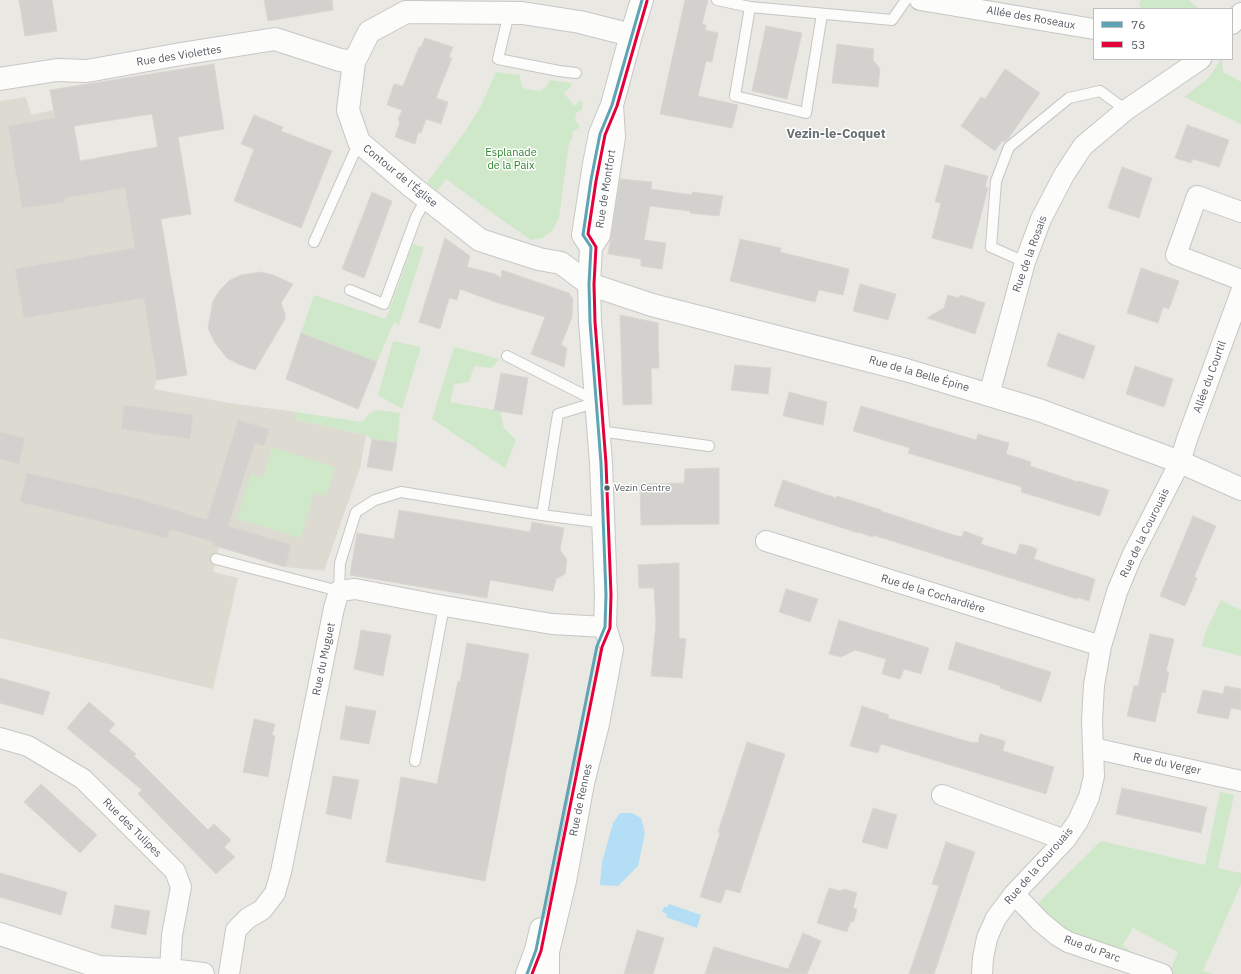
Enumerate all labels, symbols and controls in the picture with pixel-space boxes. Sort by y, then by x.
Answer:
street label: Allée des Roseaux [985,4,1077,32]
legend [1093,8,1233,60]
text: 76 [1131,17,1145,32]
text: 53 [1131,37,1145,52]
street label: Rue des Violettes [136,43,222,69]
district label: Vezin-le-Coquet [786,126,886,142]
street label: Contour de l'Église [360,142,440,210]
park label: Esplanade de la Paix [485,146,537,172]
street label: Rue de Montfort [593,149,619,229]
street label: Rue de la Rosais [1010,214,1050,294]
street label: Allée du Courtil [1191,339,1229,415]
street label: Rue de la Belle Épine [867,353,971,395]
place label: Vezin Centre [614,482,670,494]
marker: Vezin Centre [602,483,612,493]
street label: Rue de la Courouais [1118,486,1172,580]
street label: Rue de la Cochardière [879,572,987,616]
street label: Rue du Muguet [310,621,338,697]
street label: Rue du Verger [1132,750,1202,778]
street label: Rue de Rennes [567,763,595,837]
street label: Rue des Tulipes [100,796,164,860]
street label: Rue de la Courouais [1002,825,1076,907]
street label: Rue du Parc [1062,933,1122,965]

